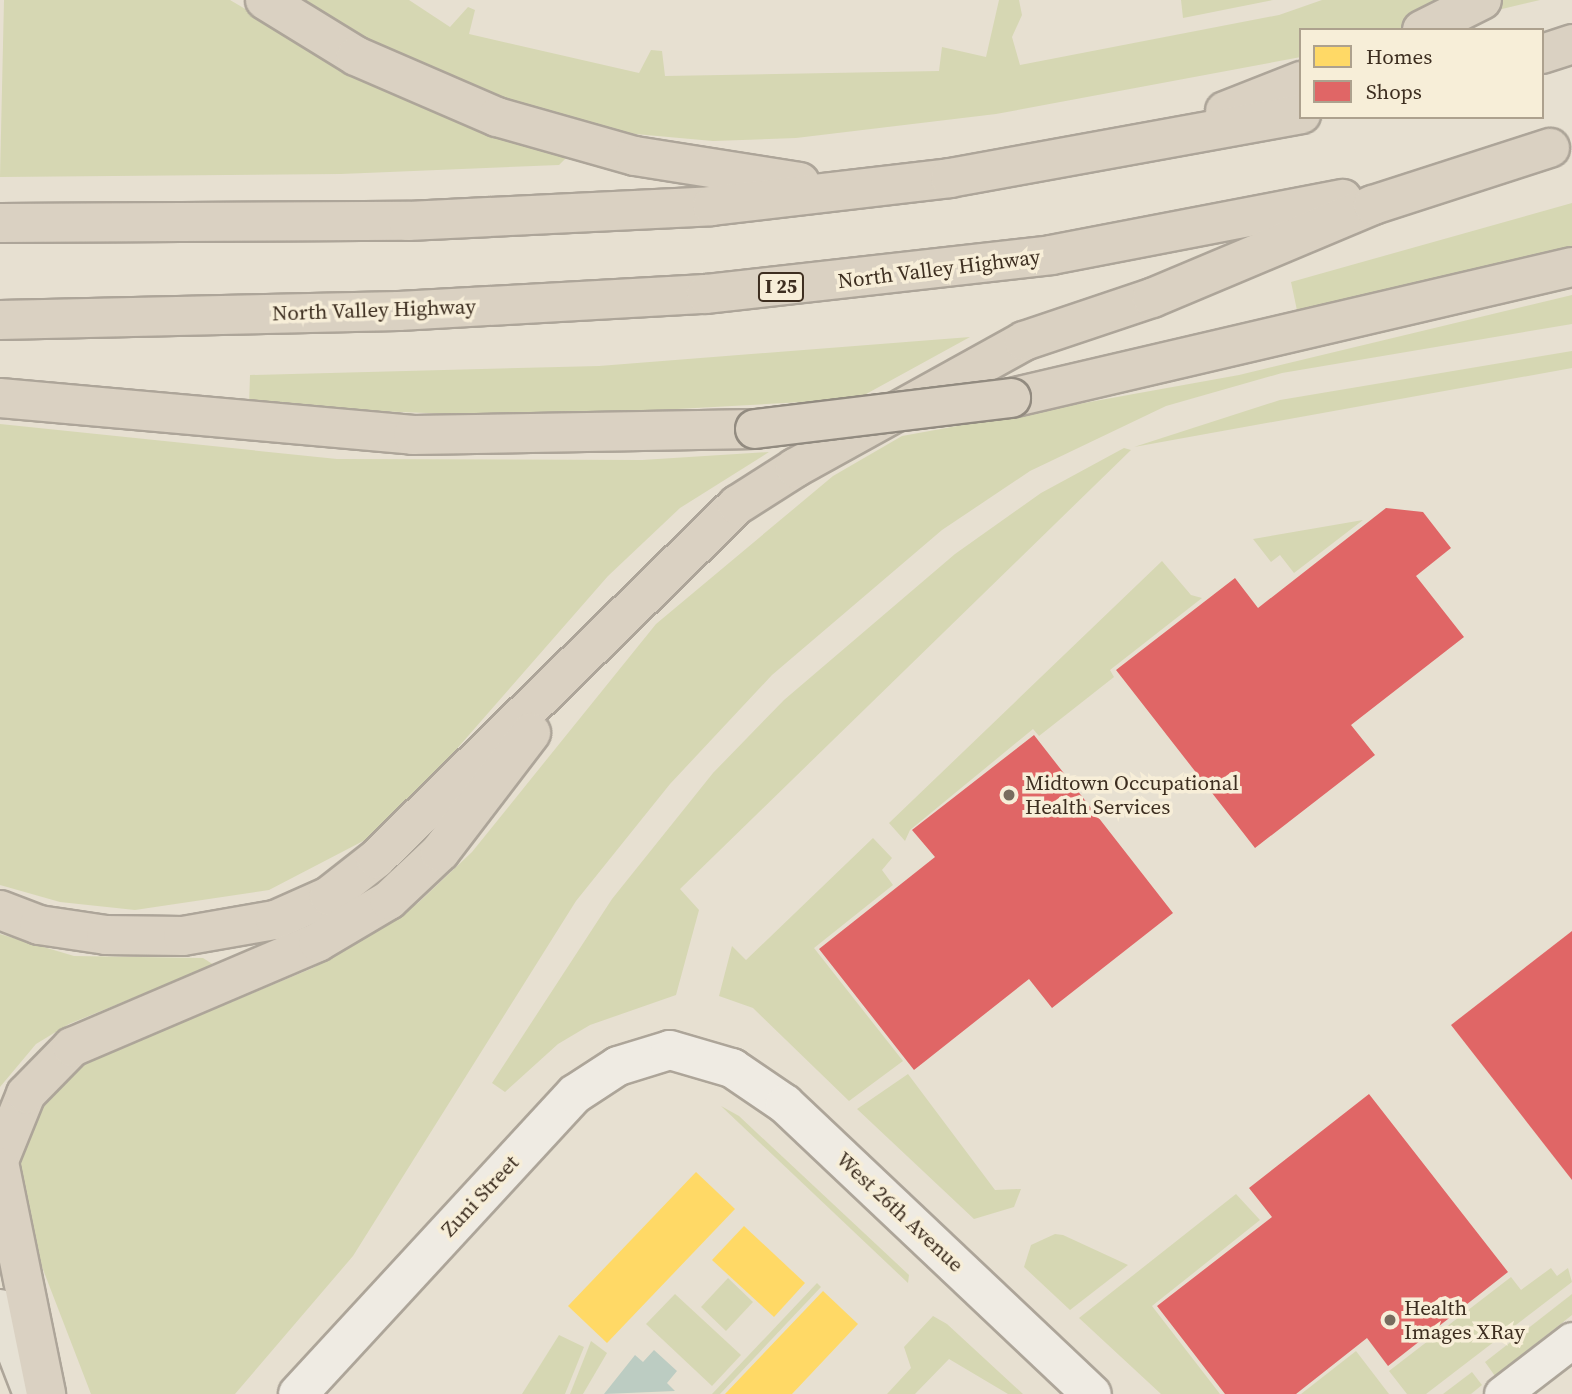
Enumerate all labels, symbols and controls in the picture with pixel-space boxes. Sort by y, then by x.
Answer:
legend [1299,28,1544,119]
text: Homes [1366,42,1432,71]
text: Shops [1366,77,1422,106]
street label: North Valley Highway [836,244,1042,294]
road number: I 25 [756,272,806,302]
street label: North Valley Highway [271,294,477,326]
place label: Midtown Occupational Health Services [1025,770,1239,820]
marker: Midtown Occupational Health Services [999,785,1019,805]
street label: West 26th Avenue [831,1147,969,1277]
street label: Zuni Street [436,1150,524,1242]
place label: Health Images XRay [1404,1295,1525,1345]
marker: Health Images XRay [1382,1312,1398,1328]

